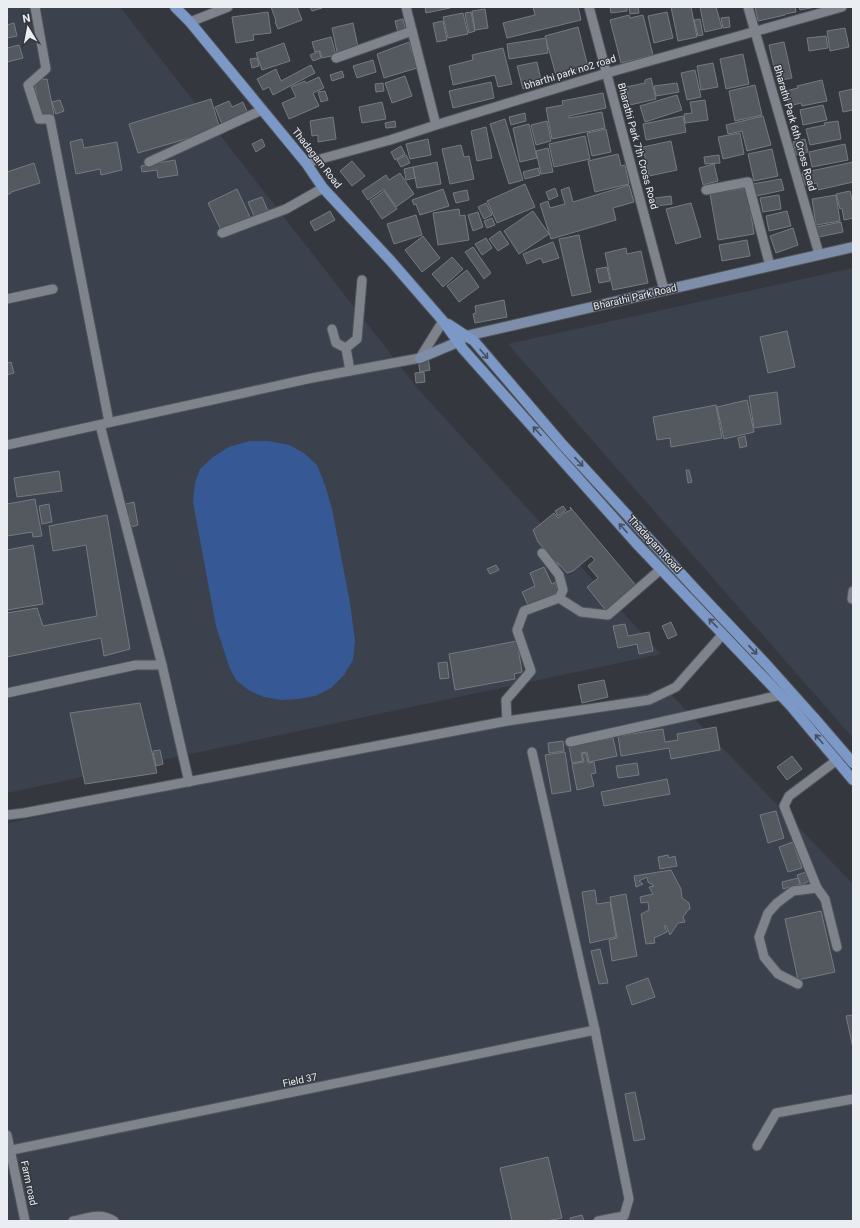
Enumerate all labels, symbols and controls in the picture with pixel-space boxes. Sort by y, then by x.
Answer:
north arrow [8,8,48,48]
text: N [21,12,32,26]
street label: bharthi park no2 road [523,53,617,91]
street label: Bharathi Park 6th Cross Road [772,64,818,192]
street label: Bharathi Park 7th Cross Road [616,82,660,210]
street label: Thadagam Road [290,126,344,190]
street label: Bharathi Park Road [592,282,678,312]
one-way arrow [480,348,489,359]
one-way arrow [532,426,541,437]
one-way arrow [574,457,583,467]
street label: Thadagam Road [626,513,684,575]
one-way arrow [619,523,628,533]
one-way arrow [708,618,717,628]
one-way arrow [748,645,758,655]
one-way arrow [815,734,824,745]
street label: Field 37 [282,1071,319,1089]
street label: Farm road [19,1160,39,1206]

